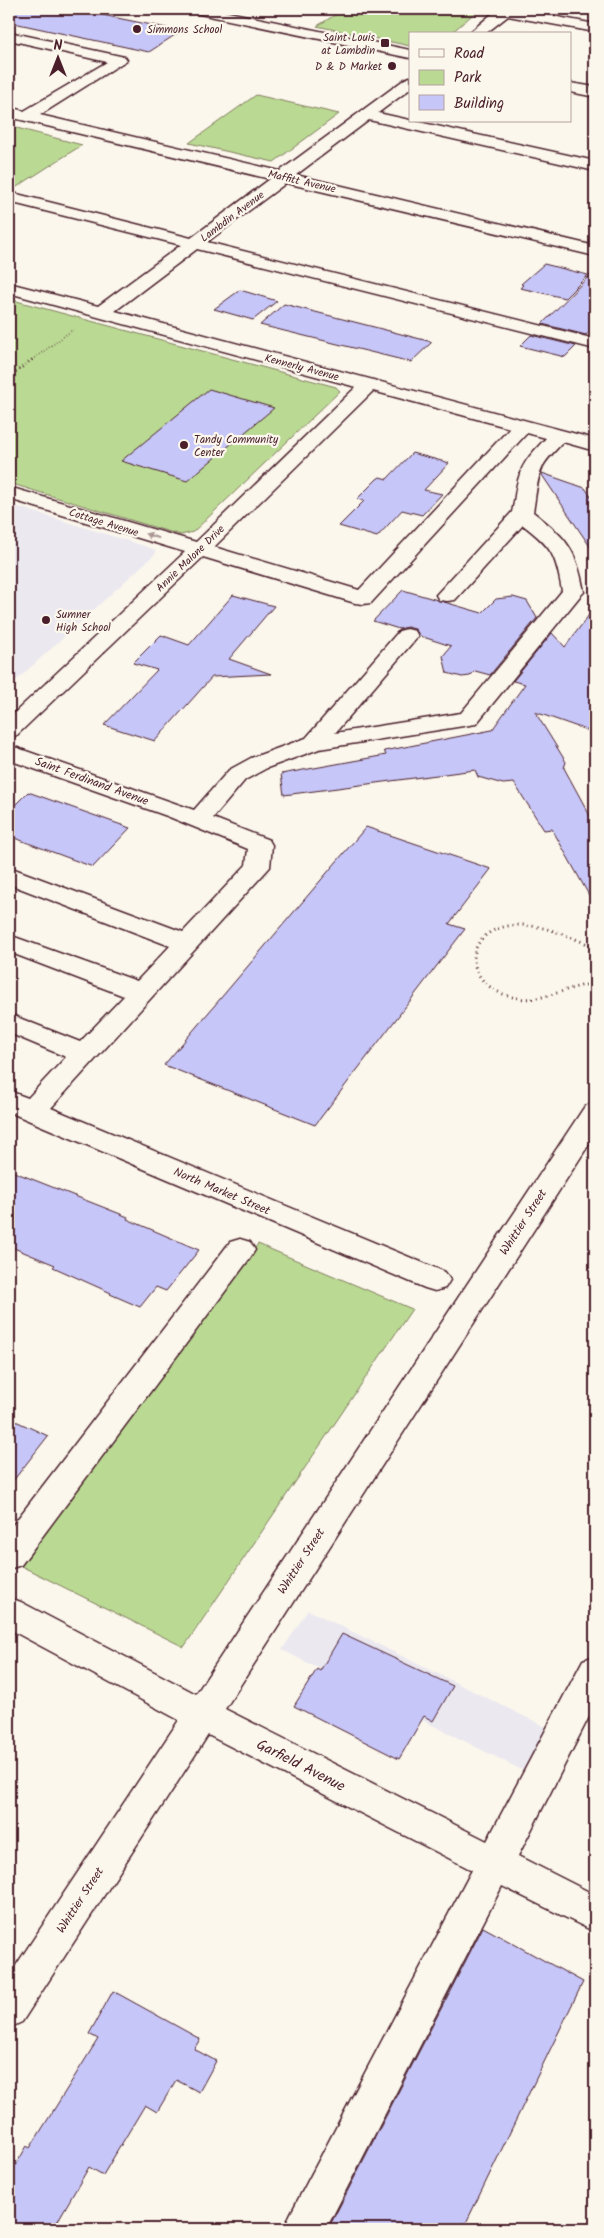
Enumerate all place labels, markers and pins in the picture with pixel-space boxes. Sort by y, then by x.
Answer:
place label: Simmons School [147,21,223,39]
marker: Simmons School [131,23,143,35]
place label: Saint Louis at Lambdin [322,29,375,60]
marker: Saint Louis at Lambdin [379,37,391,49]
place label: D & D Market [315,58,383,76]
marker: D & D Market [386,60,398,72]
place label: Tandy Community Center [194,431,279,462]
marker: Tandy Community Center [178,439,190,451]
place label: Sumner High School [56,606,111,637]
marker: Sumner High School [40,614,52,626]

